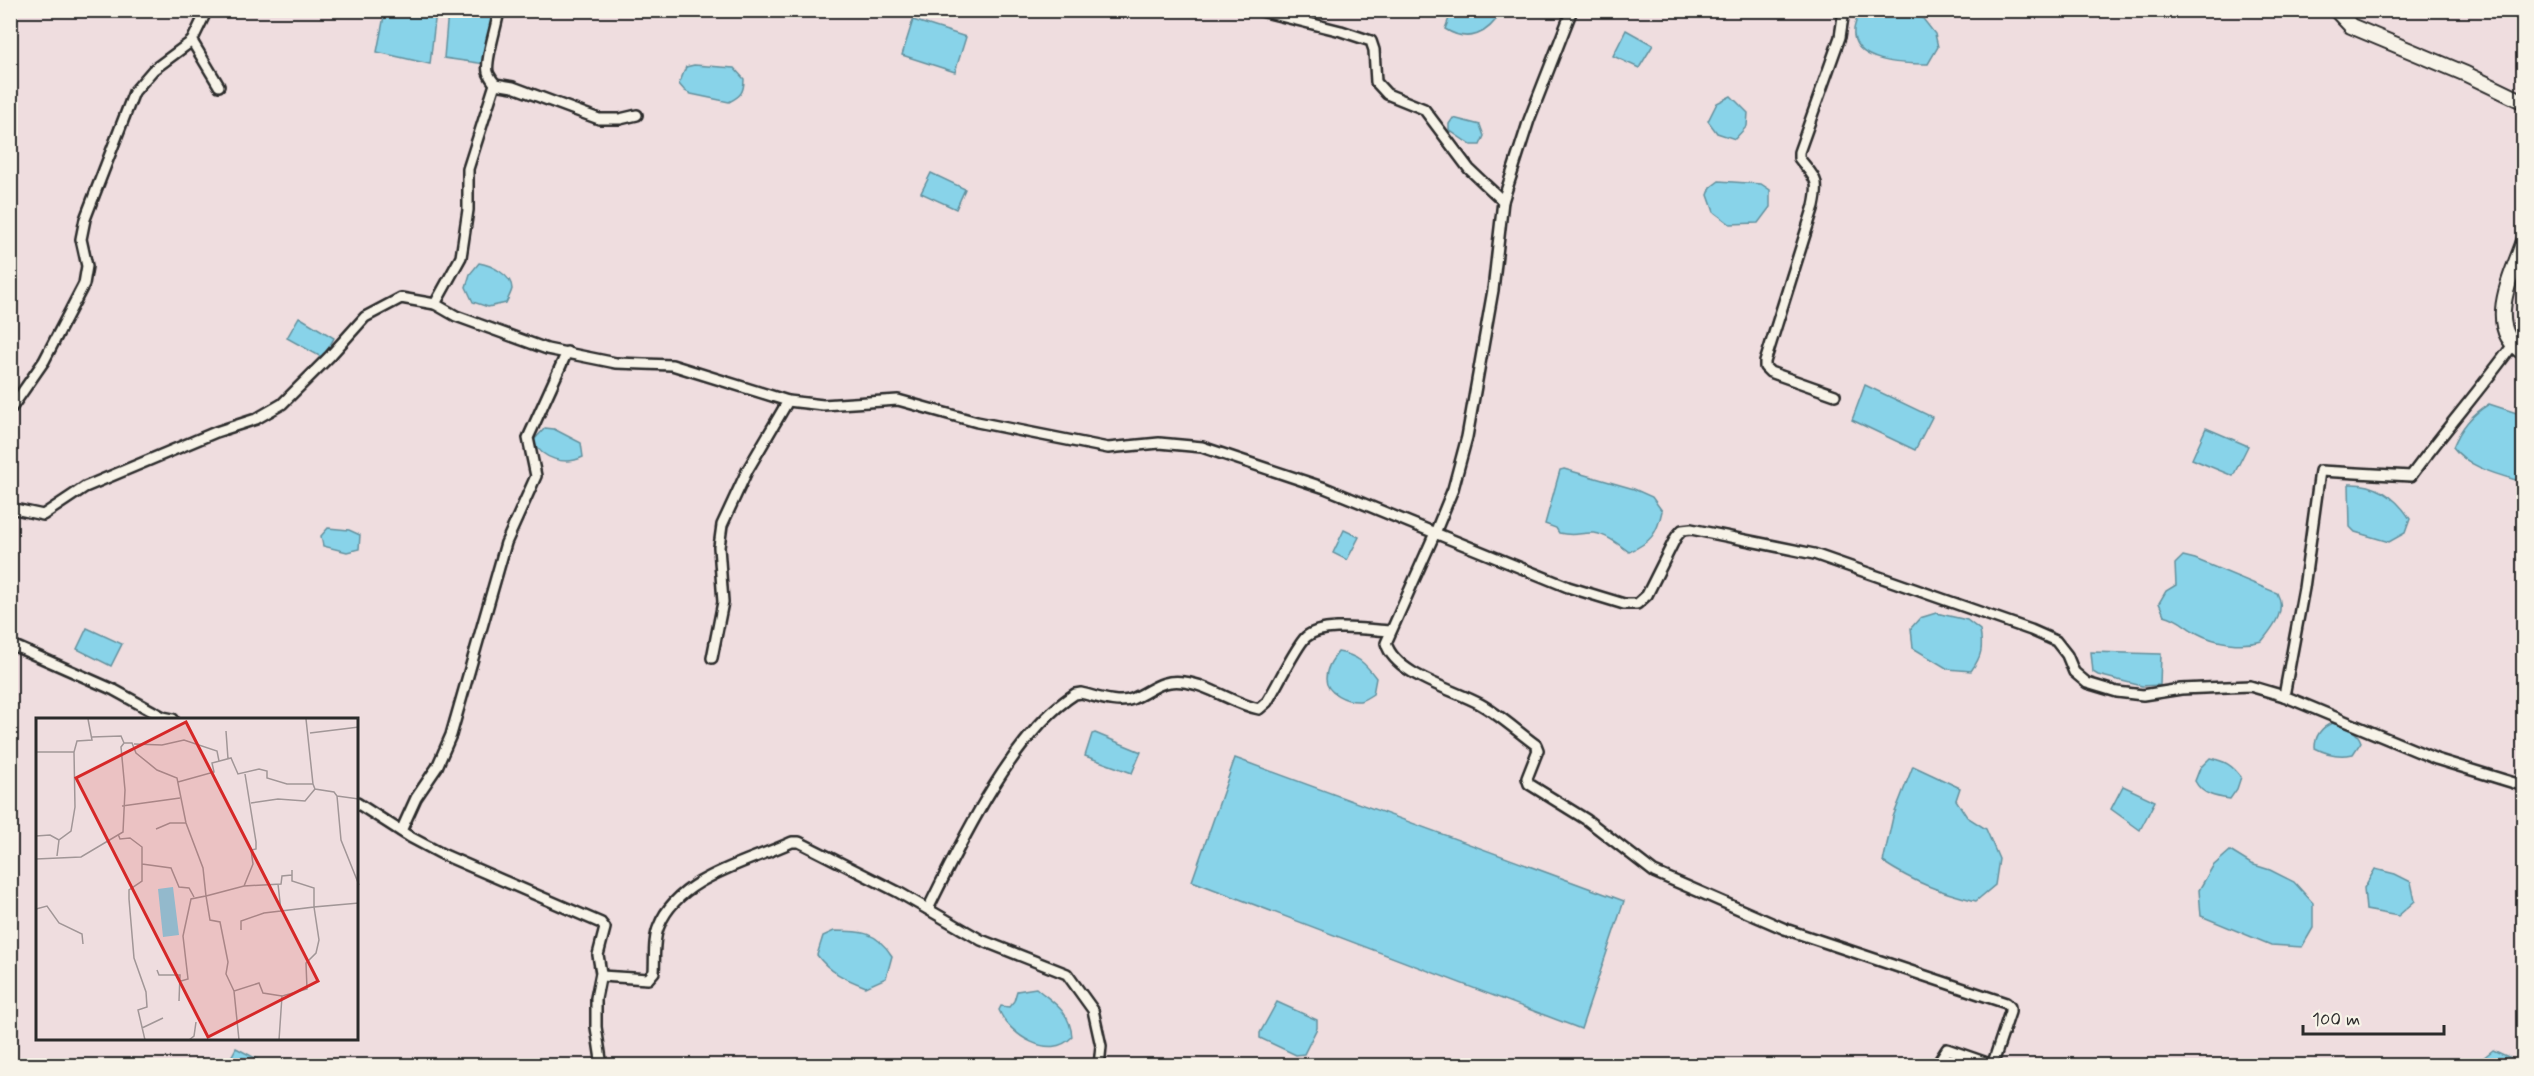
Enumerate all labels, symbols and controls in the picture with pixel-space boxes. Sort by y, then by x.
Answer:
inset map [36,718,358,1040]
scale bar [2303,998,2444,1036]
text: 100 m [2312,1008,2360,1032]

